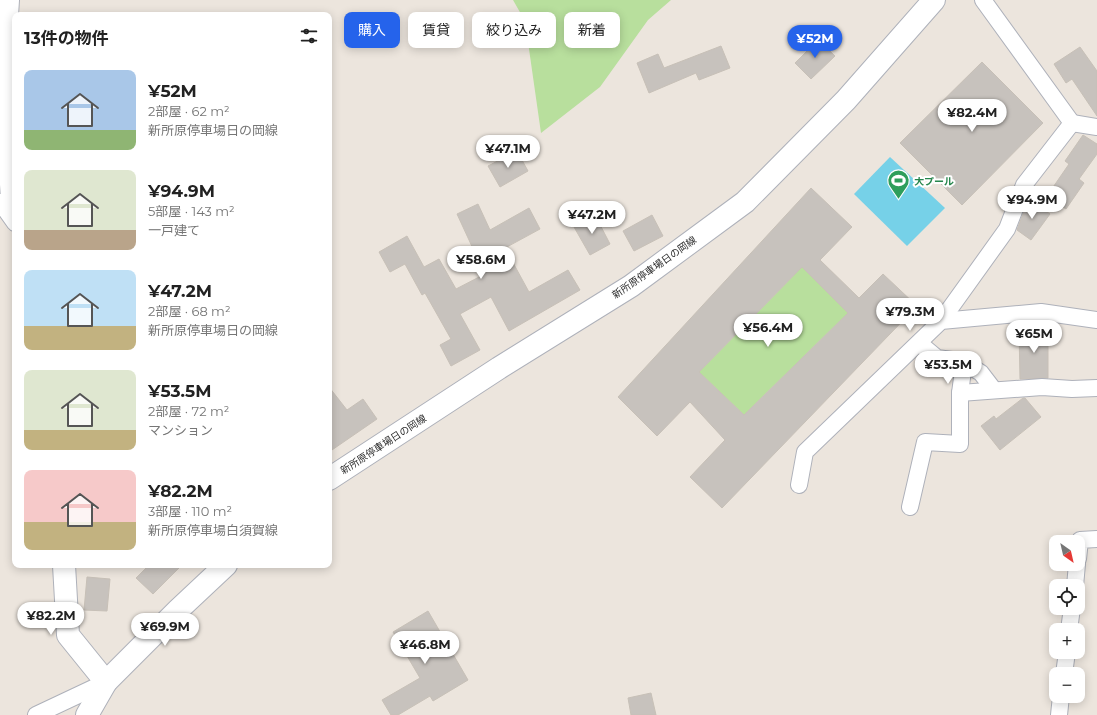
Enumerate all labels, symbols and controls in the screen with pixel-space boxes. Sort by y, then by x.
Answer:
chip: 購入 [344,12,400,48]
chip: 賃貸 [408,12,464,48]
chip: 絞り込み [472,12,556,48]
chip: 新着 [564,12,620,48]
icon: filters [298,25,320,47]
pin: ¥52M [791,25,839,59]
text: 13件の物件 [24,28,109,48]
text: ¥52M [796,30,834,46]
text: ¥52M [148,81,197,101]
icon: home [56,86,104,134]
pin: ¥82.4M [939,99,1005,133]
text: 2部屋 · 62 m² [148,103,230,119]
text: ¥82.4M [947,104,997,120]
text: 新所原停車場日の岡線 [148,122,278,138]
pin: ¥47.1M [475,135,541,169]
text: ¥47.1M [485,140,531,156]
sports icon: 大プール [886,168,912,201]
place label: 大プール [914,175,954,188]
text: ¥94.9M [148,181,215,201]
icon: home [56,186,104,234]
pin: ¥94.9M [999,186,1065,220]
text: ¥94.9M [1006,191,1058,207]
pin: ¥47.2M [559,201,625,235]
text: 5部屋 · 143 m² [148,203,235,219]
text: ¥47.2M [568,206,616,222]
text: 一戸建て [148,222,200,238]
street label: 新所原停車場日の岡線 [610,233,699,301]
pin: ¥58.6M [448,246,514,280]
text: ¥58.6M [456,251,506,267]
text: ¥47.2M [148,281,212,301]
icon: home [56,286,104,334]
pin: ¥79.3M [877,298,943,332]
text: 2部屋 · 68 m² [148,303,230,319]
text: ¥79.3M [885,303,935,319]
pin: ¥56.4M [735,314,801,348]
text: ¥56.4M [743,319,793,335]
pin: ¥65M [1010,320,1058,354]
text: 新所原停車場日の岡線 [148,322,278,338]
text: ¥65M [1015,325,1053,341]
pin: ¥53.5M [915,351,981,385]
text: ¥53.5M [924,356,972,372]
text: ¥53.5M [148,381,211,401]
icon: home [56,386,104,434]
text: 2部屋 · 72 m² [148,403,229,419]
street label: 新所原停車場日の岡線 [338,412,429,477]
text: マンション [148,422,213,438]
text: ¥82.2M [148,481,213,501]
icon: home [56,486,104,534]
text: 3部屋 · 110 m² [148,503,232,519]
text: 新所原停車場白須賀線 [148,522,278,538]
north arrow [1049,535,1085,571]
map controls [1049,535,1085,703]
button: locate [1049,579,1085,615]
pin: ¥82.2M [18,602,84,636]
text: ¥82.2M [26,607,76,623]
pin: ¥69.9M [132,613,198,647]
text: ¥69.9M [140,618,190,634]
button: + [1049,623,1085,659]
pin: ¥46.8M [392,631,458,665]
text: ¥46.8M [399,636,451,652]
button: − [1049,667,1085,703]

